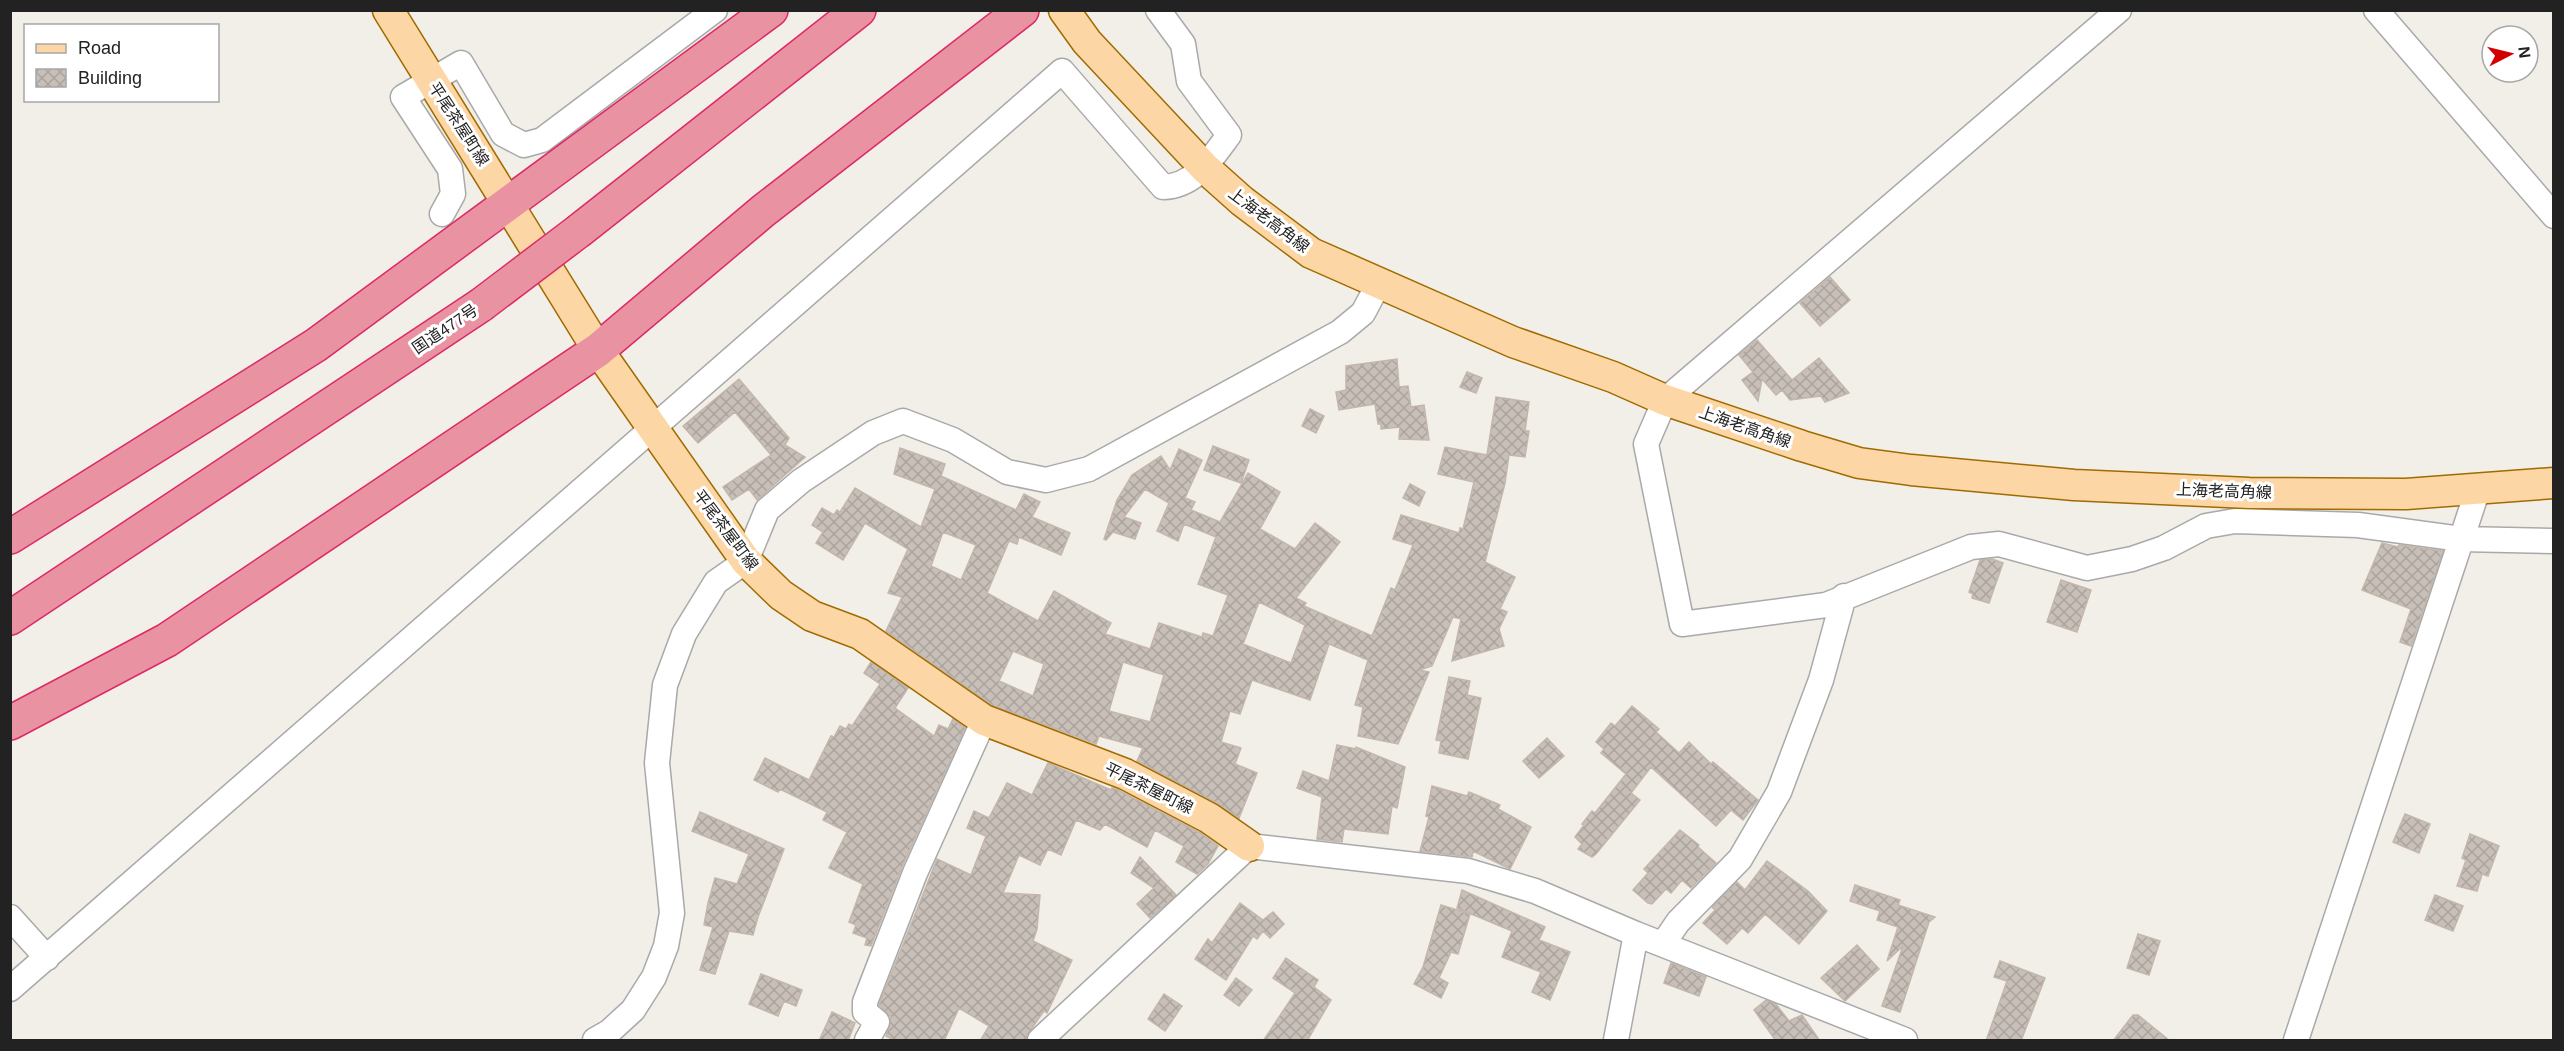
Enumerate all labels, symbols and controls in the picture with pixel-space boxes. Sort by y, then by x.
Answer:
legend [24,24,219,102]
north arrow [2480,24,2540,84]
text: Road [78,38,121,58]
text: N [2515,45,2534,59]
text: Building [78,68,142,88]
street label: 平尾茶屋町線 [426,79,492,169]
street label: 上海老高角線 [1226,184,1312,256]
street label: 国道477号 [409,301,481,357]
street label: 上海老高角線 [1697,403,1793,451]
street label: 上海老高角線 [2176,481,2272,501]
street label: 平尾茶屋町線 [690,487,762,573]
street label: 平尾茶屋町線 [1102,759,1196,817]

